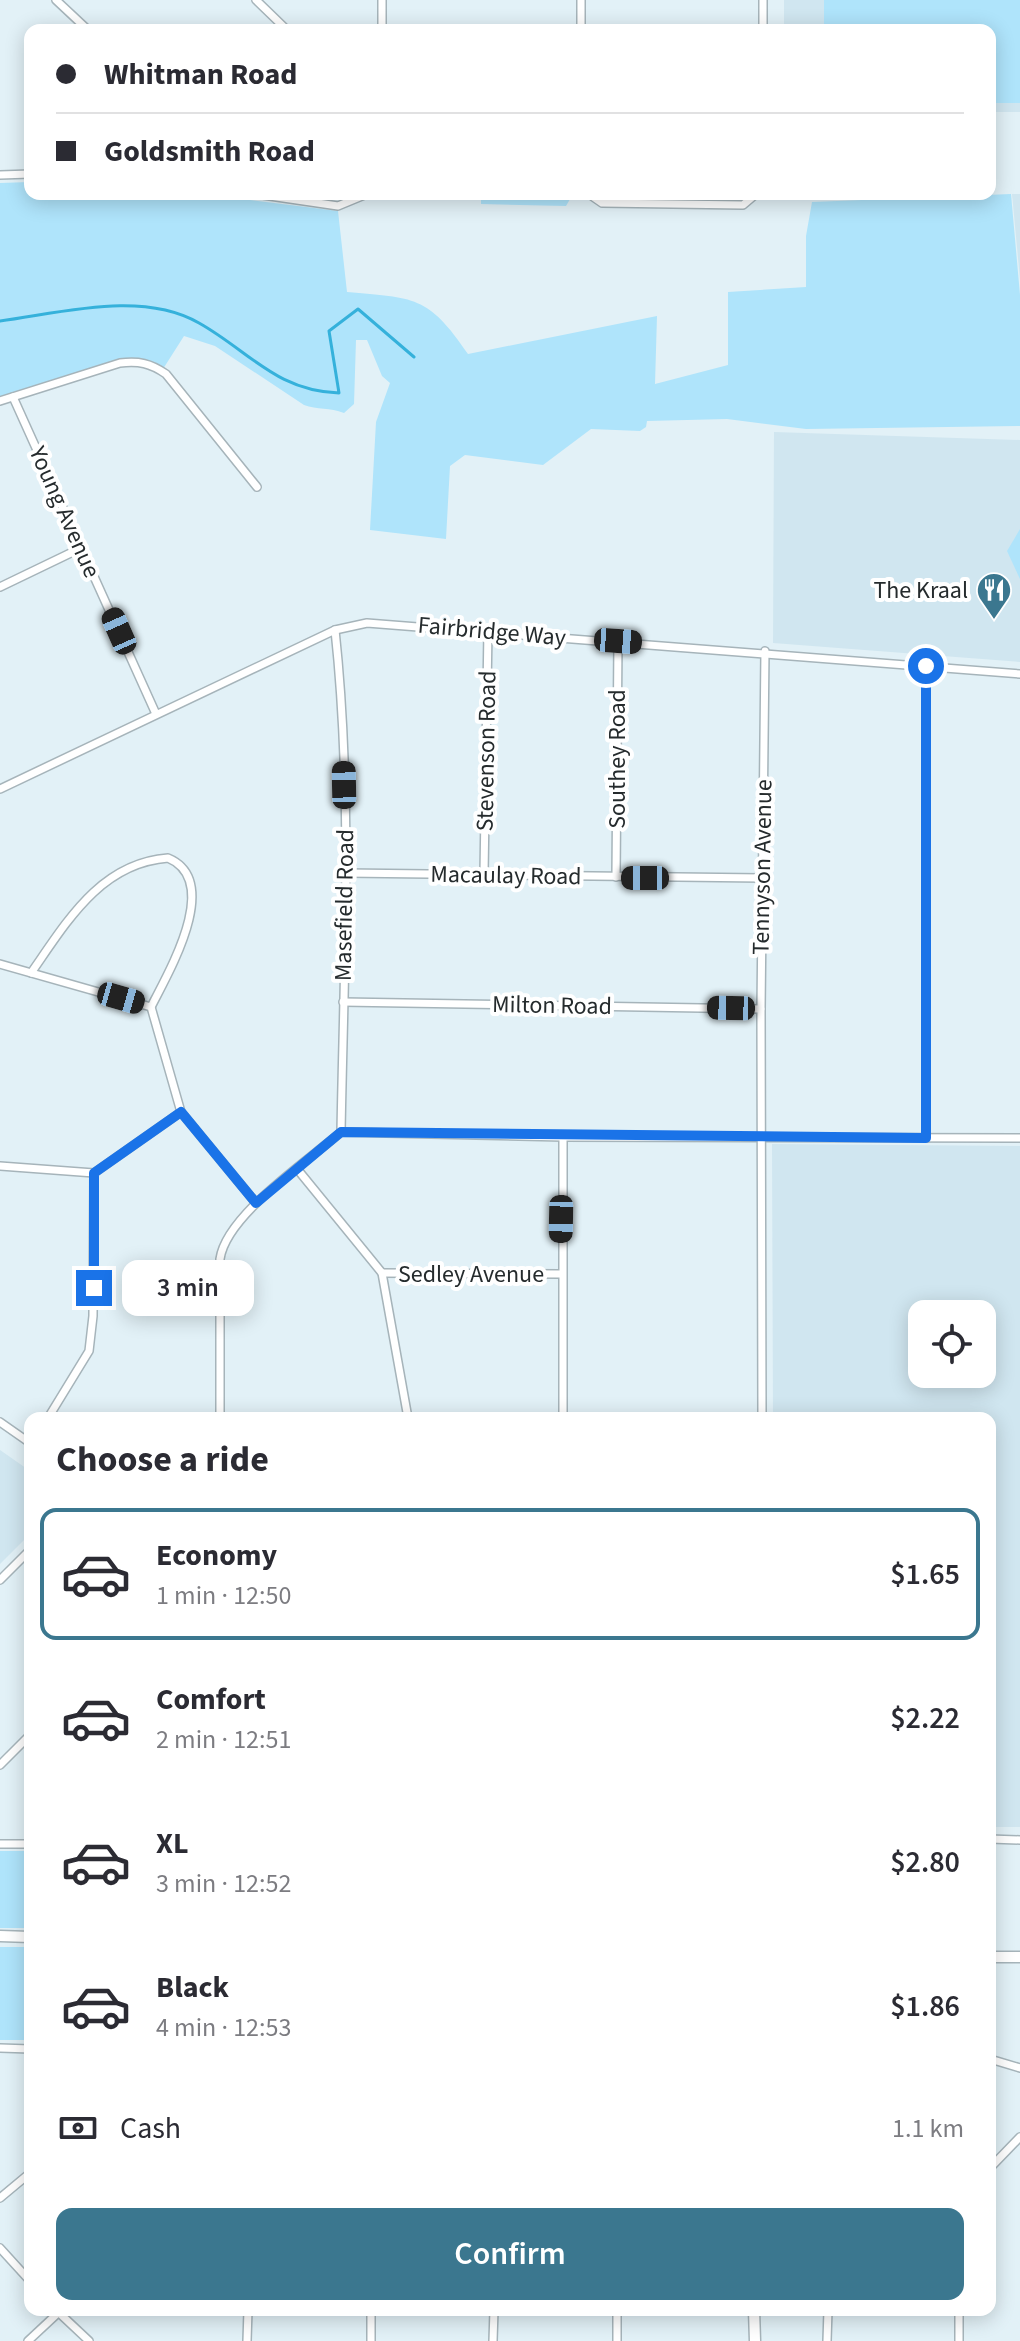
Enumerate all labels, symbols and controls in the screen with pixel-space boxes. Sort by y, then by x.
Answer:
text: Whitman Road [104,53,297,96]
text: Goldsmith Road [104,130,315,173]
street label: Young Avenue [20,440,109,583]
restaurant icon: The Kraal [975,571,1013,621]
place label: The Kraal [873,573,968,608]
car [98,604,140,658]
street label: Fairbridge Way [416,608,567,655]
car [593,627,643,655]
route start [908,648,944,684]
street label: Stevenson Road [468,670,505,832]
street label: Southey Road [600,689,635,829]
car [332,761,356,809]
street label: Tennyson Avenue [743,779,782,955]
street label: Masefield Road [326,829,363,981]
street label: Macaulay Road [430,857,582,894]
car [621,866,669,890]
car [95,980,147,1016]
street label: Milton Road [492,987,612,1024]
car [707,996,755,1020]
car [549,1195,573,1243]
street label: Sedley Avenue [398,1257,544,1292]
callout: 3 min [122,1260,254,1316]
text: 3 min [157,1269,219,1306]
route end [76,1270,112,1306]
map controls [908,1300,996,1388]
button: locate [908,1300,996,1388]
text: Choose a ride [56,1434,269,1485]
text: Economy [156,1534,277,1577]
icon: car [60,1538,132,1610]
text: $1.65 [890,1553,960,1596]
text: 1 min · 12:50 [156,1577,291,1614]
text: Comfort [156,1678,266,1721]
icon: car [60,1682,132,1754]
text: $2.22 [890,1697,960,1740]
text: 2 min · 12:51 [156,1721,291,1758]
text: XL [156,1822,189,1865]
icon: car [60,1826,132,1898]
text: $2.80 [890,1841,960,1884]
text: 3 min · 12:52 [156,1865,291,1902]
text: Black [156,1966,229,2009]
icon: car [60,1970,132,2042]
text: $1.86 [890,1985,960,2028]
text: 4 min · 12:53 [156,2009,291,2046]
icon: cash [56,2106,100,2150]
text: Cash [120,2107,181,2150]
text: 1.1 km [892,2110,964,2147]
button: Confirm [56,2208,964,2300]

